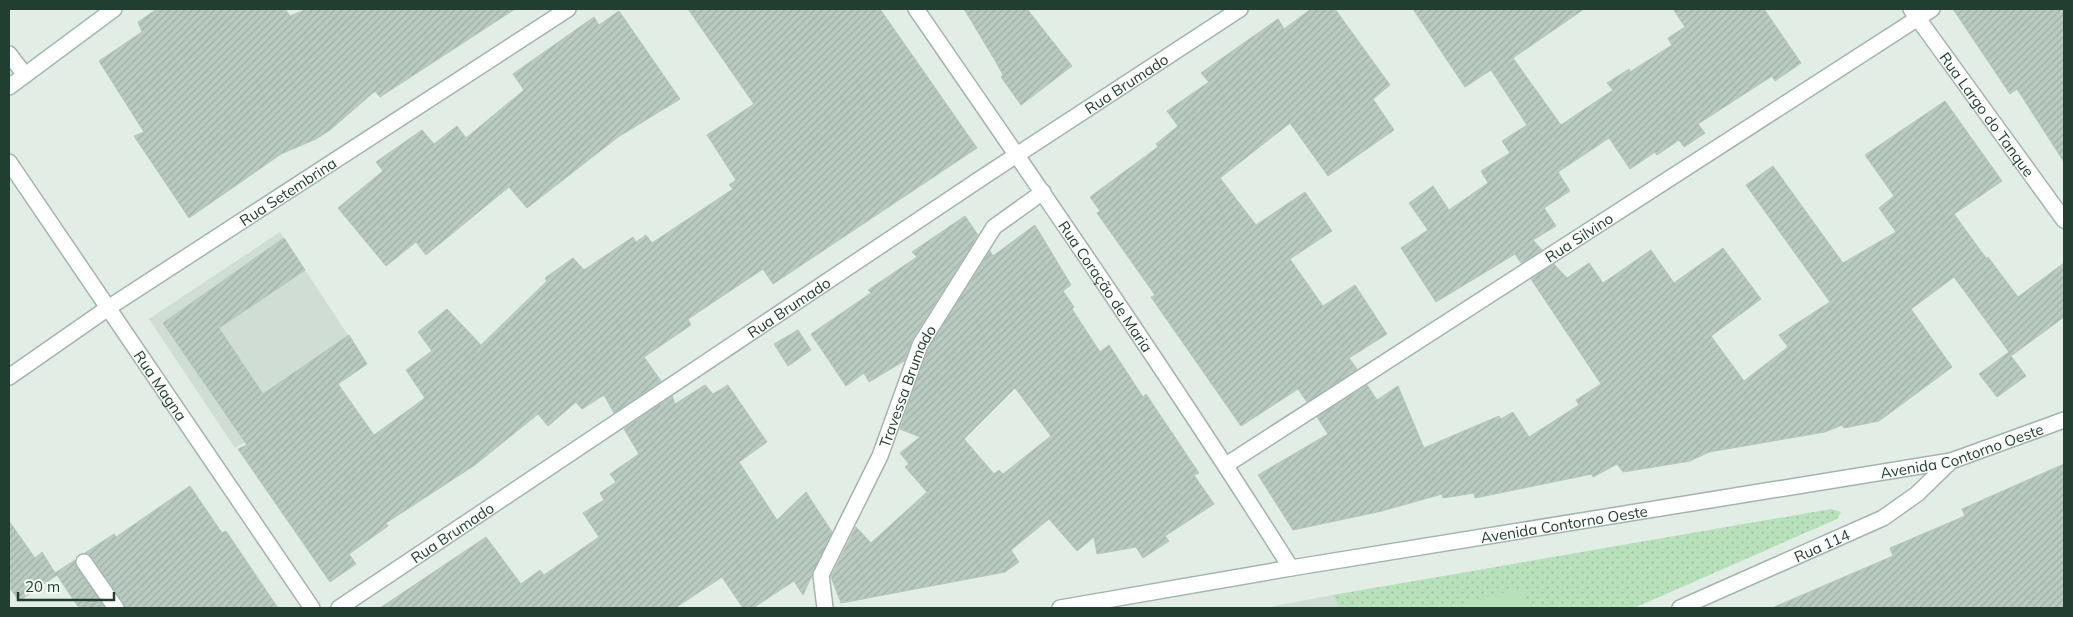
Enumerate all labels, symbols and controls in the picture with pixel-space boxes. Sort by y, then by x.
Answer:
street label: Rua Largo do Tanque [1936,48,2039,180]
street label: Rua Brumado [1081,49,1172,118]
street label: Rua Setembrina [236,153,340,230]
street label: Rua Silvino [1541,208,1616,266]
street label: Rua Coração de Maria [1055,217,1157,356]
street label: Rua Brumado [743,272,834,342]
street label: Travessa Brumado [874,321,940,450]
street label: Rua Magna [130,347,191,424]
street label: Avenida Contorno Oeste [1879,419,2046,482]
street label: Rua Brumado [407,498,497,567]
street label: Avenida Contorno Oeste [1479,501,1649,547]
street label: Rua 114 [1791,525,1853,566]
scale bar [18,570,114,602]
text: 20 m [25,577,60,596]

